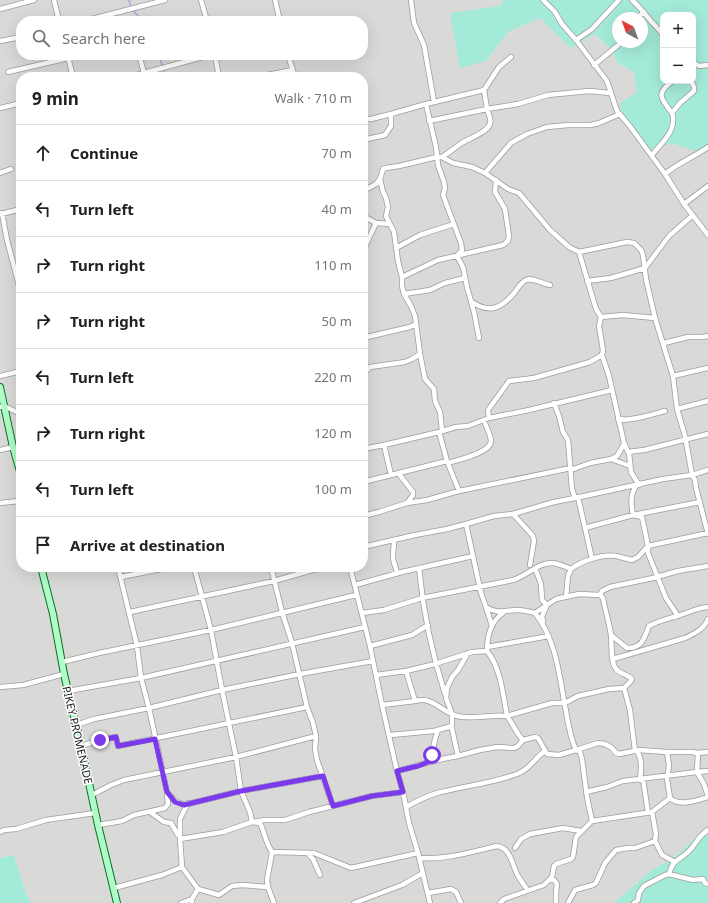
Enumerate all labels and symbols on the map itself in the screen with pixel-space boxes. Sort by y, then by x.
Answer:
north arrow [612,12,648,48]
street label: PIKEY PROMENADE [59,685,97,785]
route end [91,731,109,749]
route start [423,746,441,764]

